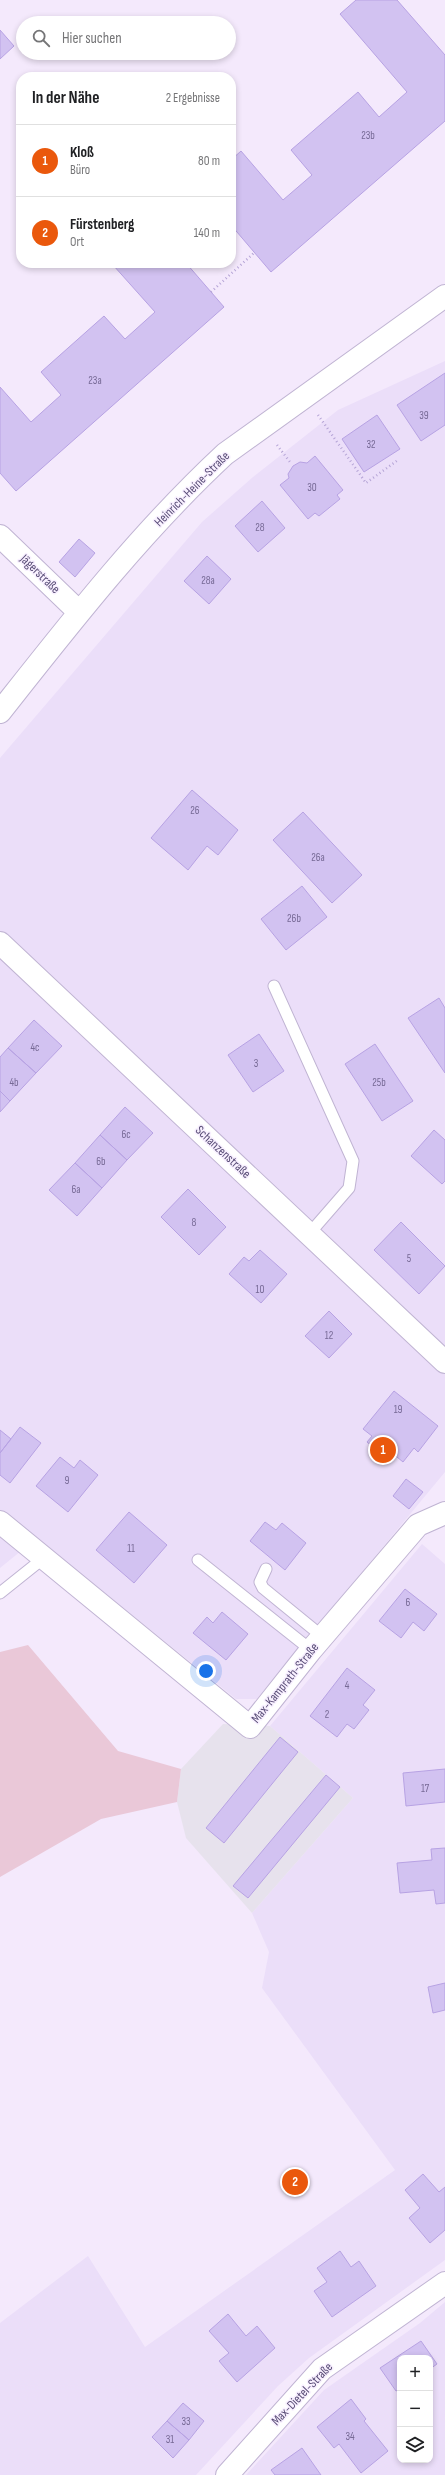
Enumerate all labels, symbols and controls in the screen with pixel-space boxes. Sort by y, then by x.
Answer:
search box [16,16,236,60]
icon: search [30,27,52,49]
text: Hier suchen [62,29,122,48]
text: In der Nähe [32,88,99,108]
text: 2 Ergebnisse [166,90,220,106]
house number: 23b [361,129,375,142]
text: Kloß [70,143,94,162]
text: 1 [42,153,48,169]
text: 80 m [198,153,220,169]
text: Büro [70,162,90,178]
text: Fürstenberg [70,215,134,234]
text: 2 [42,225,48,241]
text: 140 m [194,225,220,241]
text: Ort [70,234,84,250]
house number: 23a [88,374,102,387]
house number: 39 [419,409,429,422]
house number: 32 [366,438,376,451]
street label: Heinrich-Heine-Straße [151,448,233,530]
house number: 30 [307,481,317,494]
house number: 28 [255,521,265,534]
street label: Jägerstraße [16,550,63,597]
house number: 28a [201,574,215,587]
house number: 26 [190,804,200,817]
house number: 26a [311,851,325,864]
house number: 26b [287,912,301,925]
house number: 4c [31,1041,40,1054]
house number: 3 [254,1057,259,1070]
house number: 4b [9,1076,19,1089]
house number: 25b [372,1076,386,1089]
street label: Schanzenstraße [192,1122,254,1182]
house number: 6c [121,1128,131,1141]
house number: 6b [96,1155,106,1168]
house number: 6a [71,1183,81,1196]
house number: 8 [192,1216,197,1229]
house number: 5 [407,1252,411,1265]
house number: 10 [256,1283,264,1296]
house number: 12 [325,1329,334,1342]
house number: 19 [394,1403,402,1416]
pin: 1 [370,1435,396,1465]
house number: 9 [65,1474,70,1487]
house number: 11 [127,1542,135,1555]
house number: 6 [406,1596,411,1609]
street label: Max-Kamprath-Straße [248,1640,322,1726]
your location [196,1661,216,1681]
house number: 4 [345,1679,350,1692]
house number: 2 [325,1708,330,1721]
house number: 17 [421,1782,430,1795]
pin: 2 [282,2167,308,2197]
map controls [397,2355,433,2463]
button: + [397,2355,433,2391]
street label: Max-Dietel-Straße [268,2359,336,2429]
button: − [397,2391,433,2427]
house number: 33 [181,2415,191,2428]
button: layers [397,2427,433,2463]
house number: 34 [345,2430,355,2443]
house number: 31 [166,2433,174,2446]

